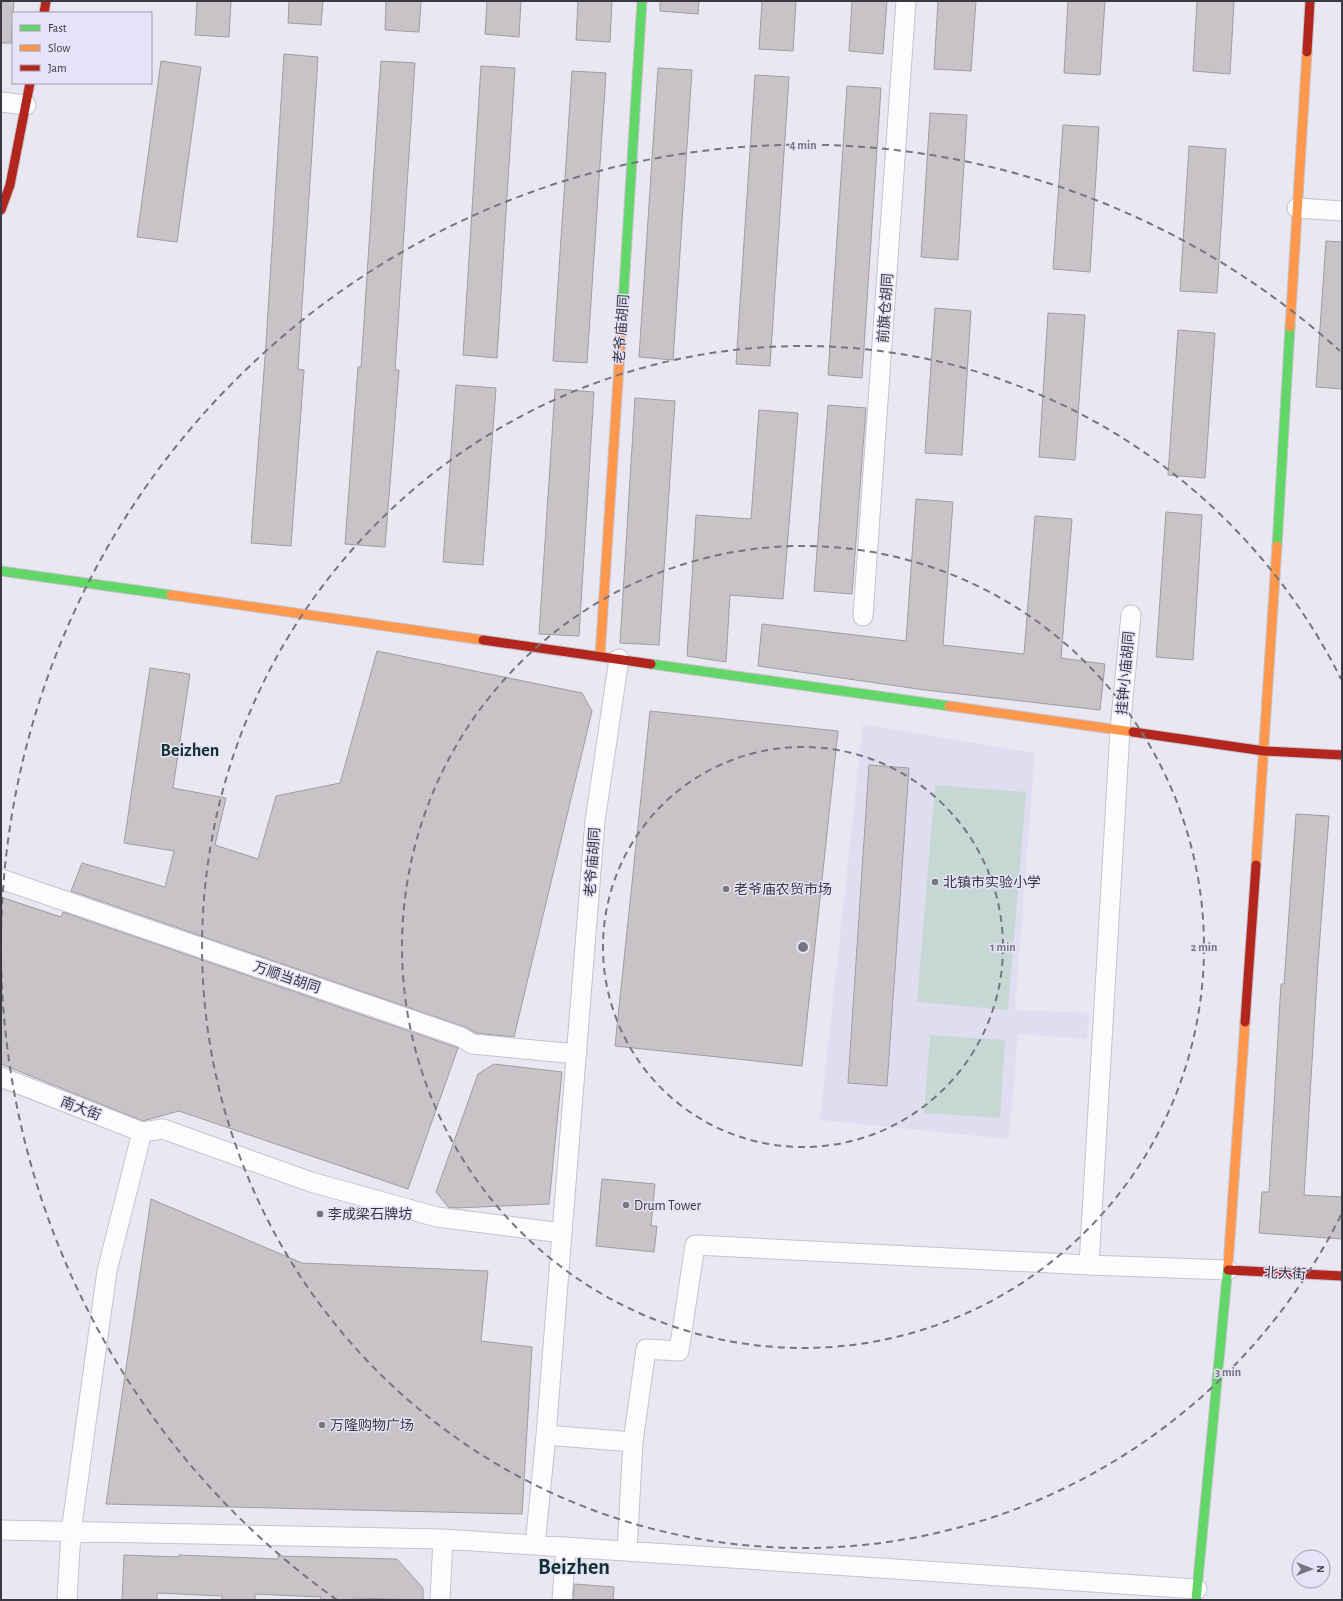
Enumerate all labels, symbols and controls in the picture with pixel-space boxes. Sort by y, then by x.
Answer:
legend [12,12,152,84]
text: Fast [48,22,67,34]
text: Slow [48,42,70,54]
text: Jam [48,62,67,74]
text: 4 min [789,139,817,151]
street label: 前旗仓胡同 [875,273,895,343]
street label: 老爷庙胡同 [612,294,631,364]
street label: 挂钟小庙胡同 [1114,631,1137,716]
district label: Beizhen [161,742,219,760]
street label: 老爷庙胡同 [583,827,602,897]
place label: 北镇市实验小学 [943,874,1041,890]
marker: 北镇市实验小学 [930,877,940,887]
place label: 老爷庙农贸市场 [734,882,832,897]
marker: 老爷庙农贸市场 [721,884,731,894]
centre of rings [796,940,810,954]
text: 1 min [990,941,1016,953]
text: 2 min [1191,941,1217,953]
street label: 万顺当胡同 [251,959,322,996]
street label: 南大街 [59,1094,103,1123]
place label: Drum Tower [634,1199,701,1213]
marker: Drum Tower [621,1200,631,1210]
place label: 李成梁石牌坊 [328,1206,412,1222]
marker: 李成梁石牌坊 [315,1209,325,1219]
street label: 北大街 [1264,1264,1306,1282]
text: 3 min [1215,1366,1241,1378]
place label: 万隆购物广场 [330,1417,414,1433]
marker: 万隆购物广场 [317,1420,327,1430]
north arrow [1291,1549,1331,1589]
district label: Beizhen [538,1556,610,1578]
text: N [1315,1565,1326,1573]

